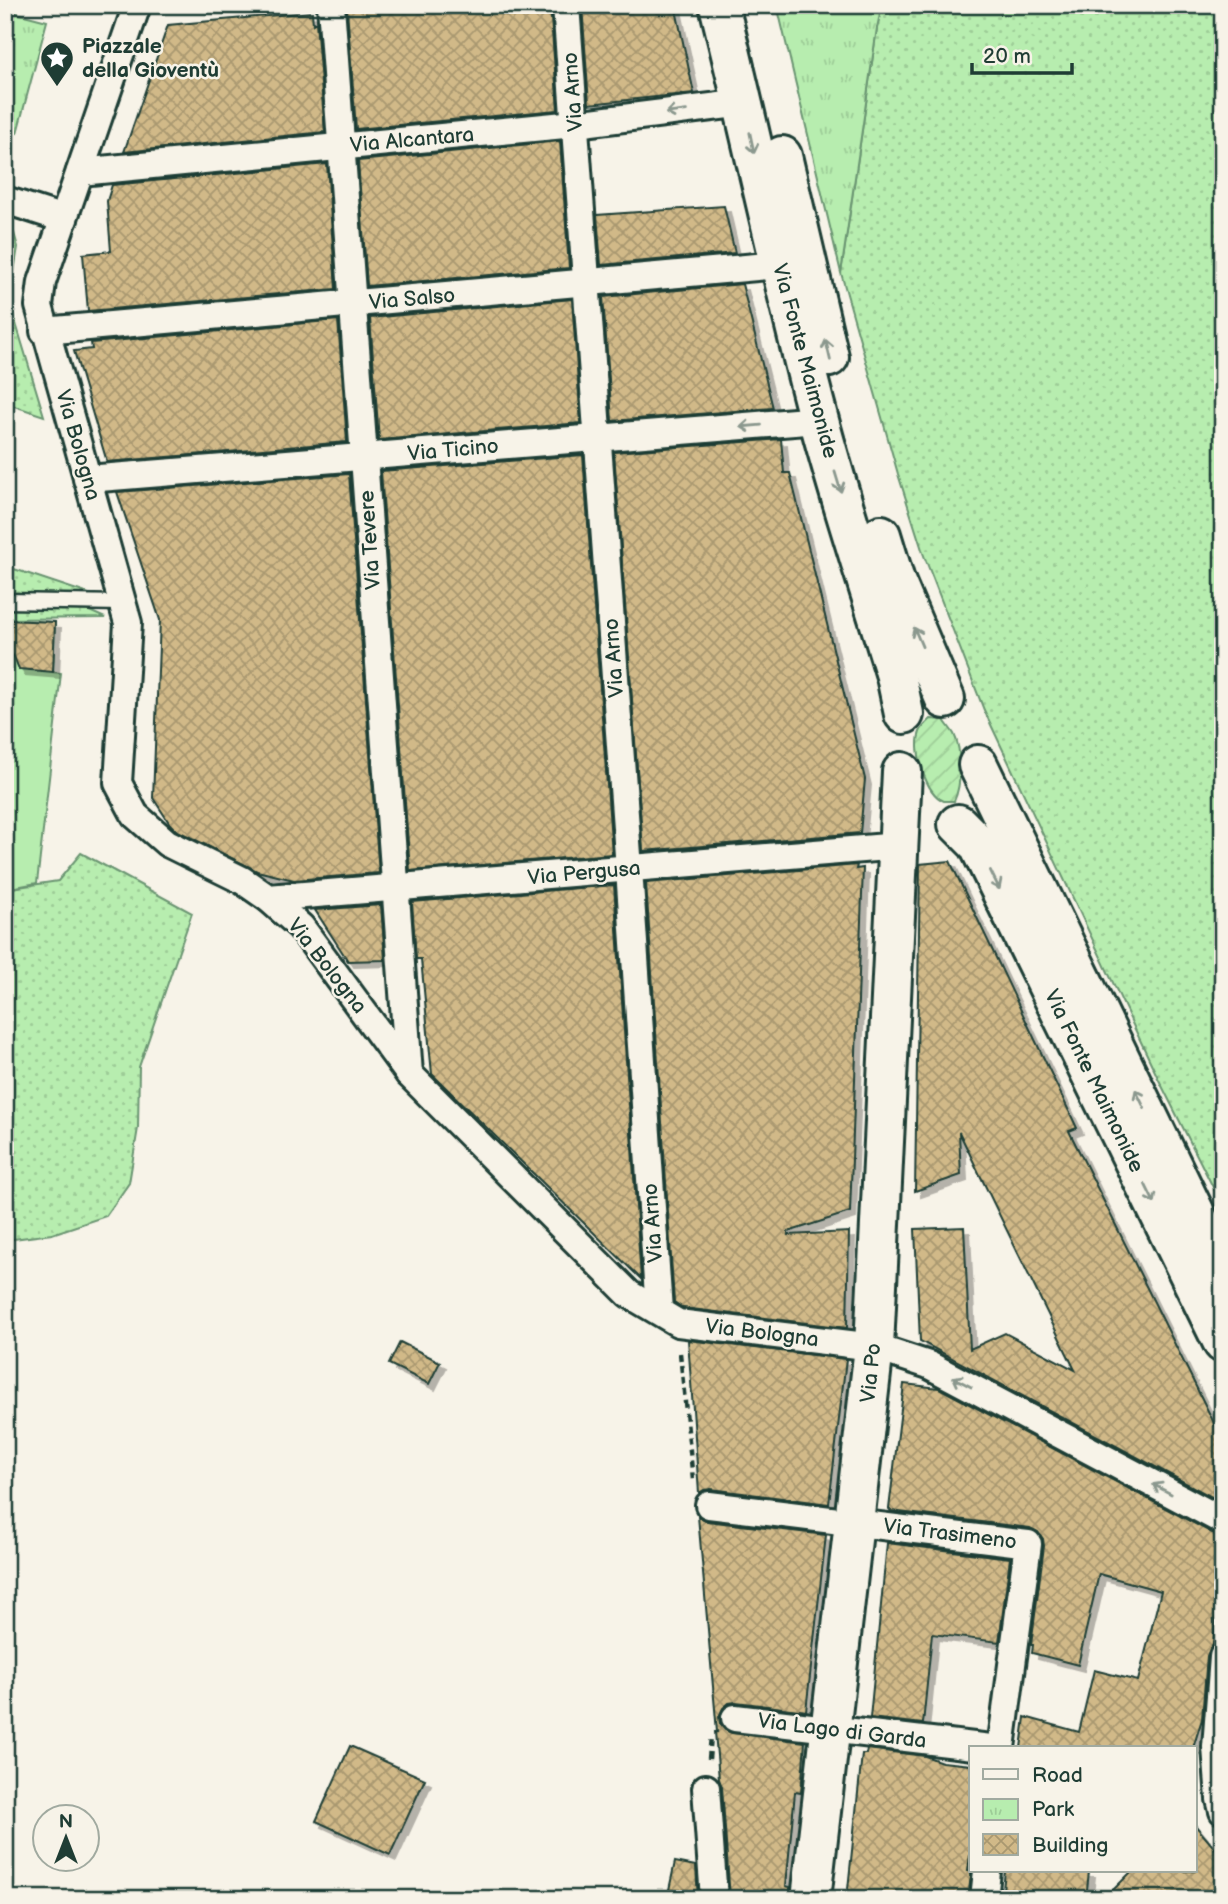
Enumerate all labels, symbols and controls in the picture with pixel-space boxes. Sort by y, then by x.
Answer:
scale bar [972,32,1072,76]
place label: Piazzale della Gioventù [82,34,219,83]
place icon: Piazzale della Gioventù [38,39,76,88]
text: 20 m [983,44,1031,69]
street label: Via Arno [558,51,588,133]
one-way arrow [665,105,688,118]
street label: Via Alcantara [349,122,475,158]
one-way arrow [746,131,760,154]
street label: Via Fonte Maimonide [767,261,843,461]
street label: Via Salso [368,283,456,315]
one-way arrow [821,339,834,362]
street label: Via Bologna [50,387,106,503]
one-way arrow [740,420,762,433]
street label: Via Ticino [406,434,500,466]
one-way arrow [832,471,845,493]
street label: Via Tevere [354,489,386,591]
street label: Via Arno [599,617,629,699]
one-way arrow [911,626,924,648]
street label: Via Pergusa [526,856,642,890]
one-way arrow [989,869,1003,890]
street label: Via Bologna [282,913,372,1019]
street label: Via Fonte Maimonide [1039,985,1149,1177]
one-way arrow [1132,1089,1146,1110]
street label: Via Arno [638,1182,668,1264]
one-way arrow [1143,1183,1157,1204]
street label: Via Bologna [704,1314,820,1352]
street label: Via Po [855,1342,887,1404]
one-way arrow [952,1375,972,1389]
one-way arrow [1153,1482,1173,1496]
street label: Via Trasimeno [882,1513,1018,1555]
street label: Via Lago di Garda [756,1708,928,1754]
legend [969,1746,1196,1872]
text: Road [1032,1763,1083,1788]
text: Park [1032,1797,1075,1822]
north arrow [32,1802,102,1872]
text: N [59,1811,73,1834]
text: Building [1032,1833,1108,1858]

